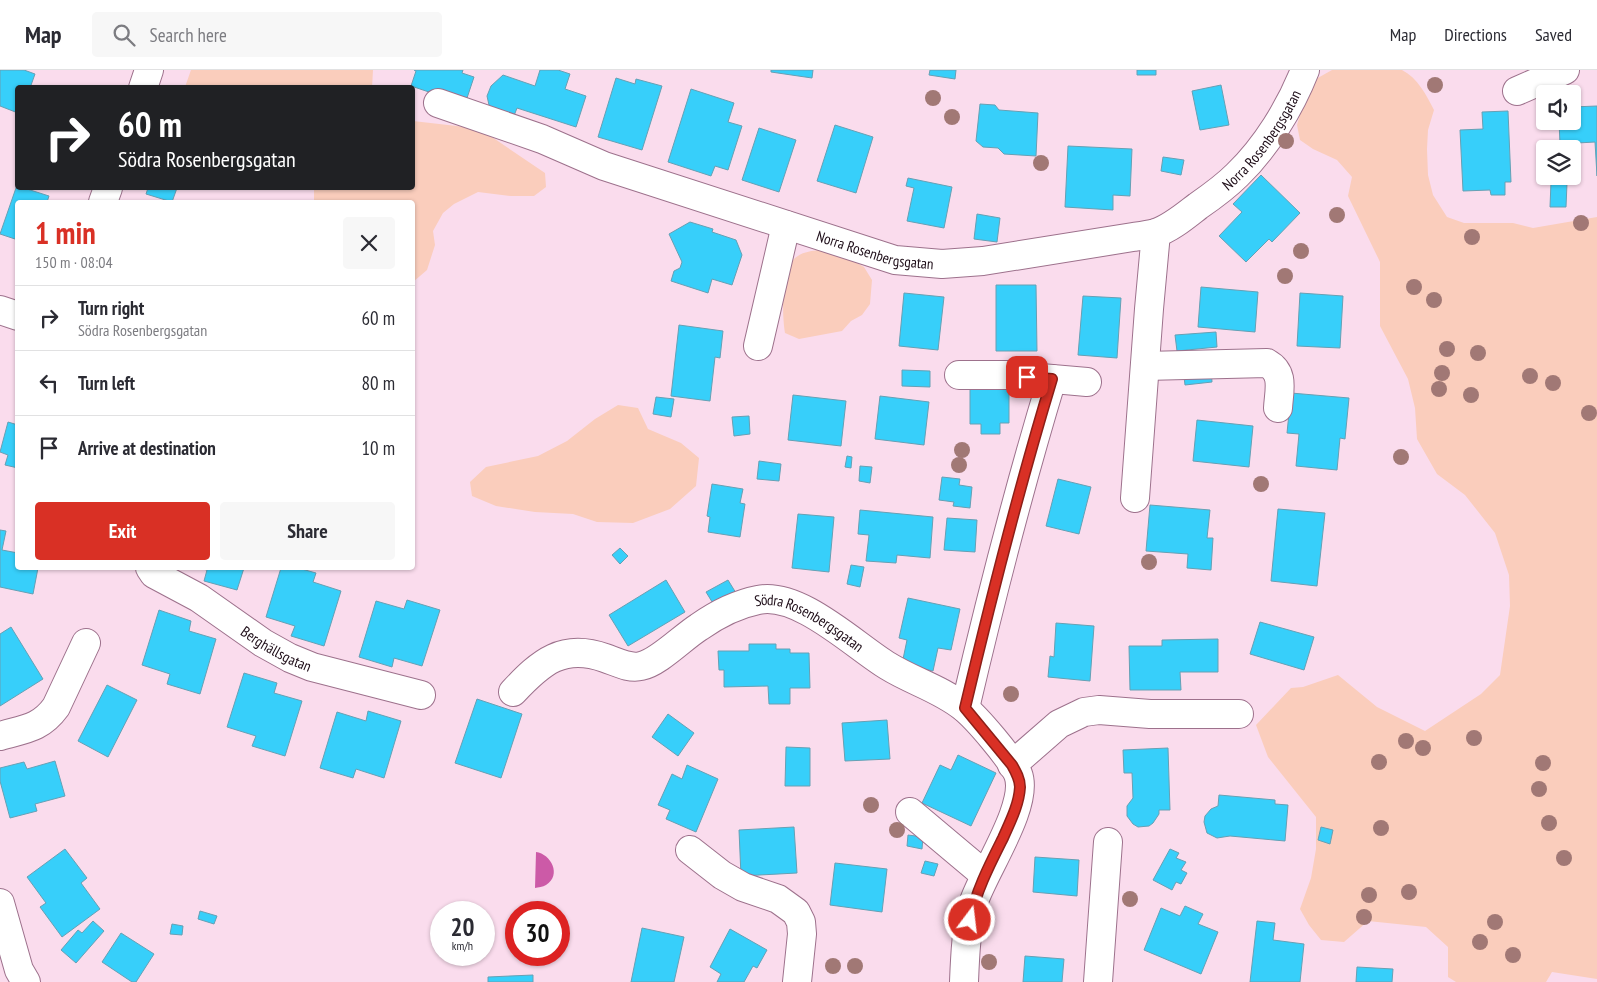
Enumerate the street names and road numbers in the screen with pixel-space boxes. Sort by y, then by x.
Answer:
street label: Norra Rosenbergsgatan [1218,87,1304,194]
street label: Norra Rosenbergsgatan [814,226,935,273]
street label: Södra Rosenbergsgatan [753,589,868,656]
street label: Berghällsgatan [238,621,315,675]

